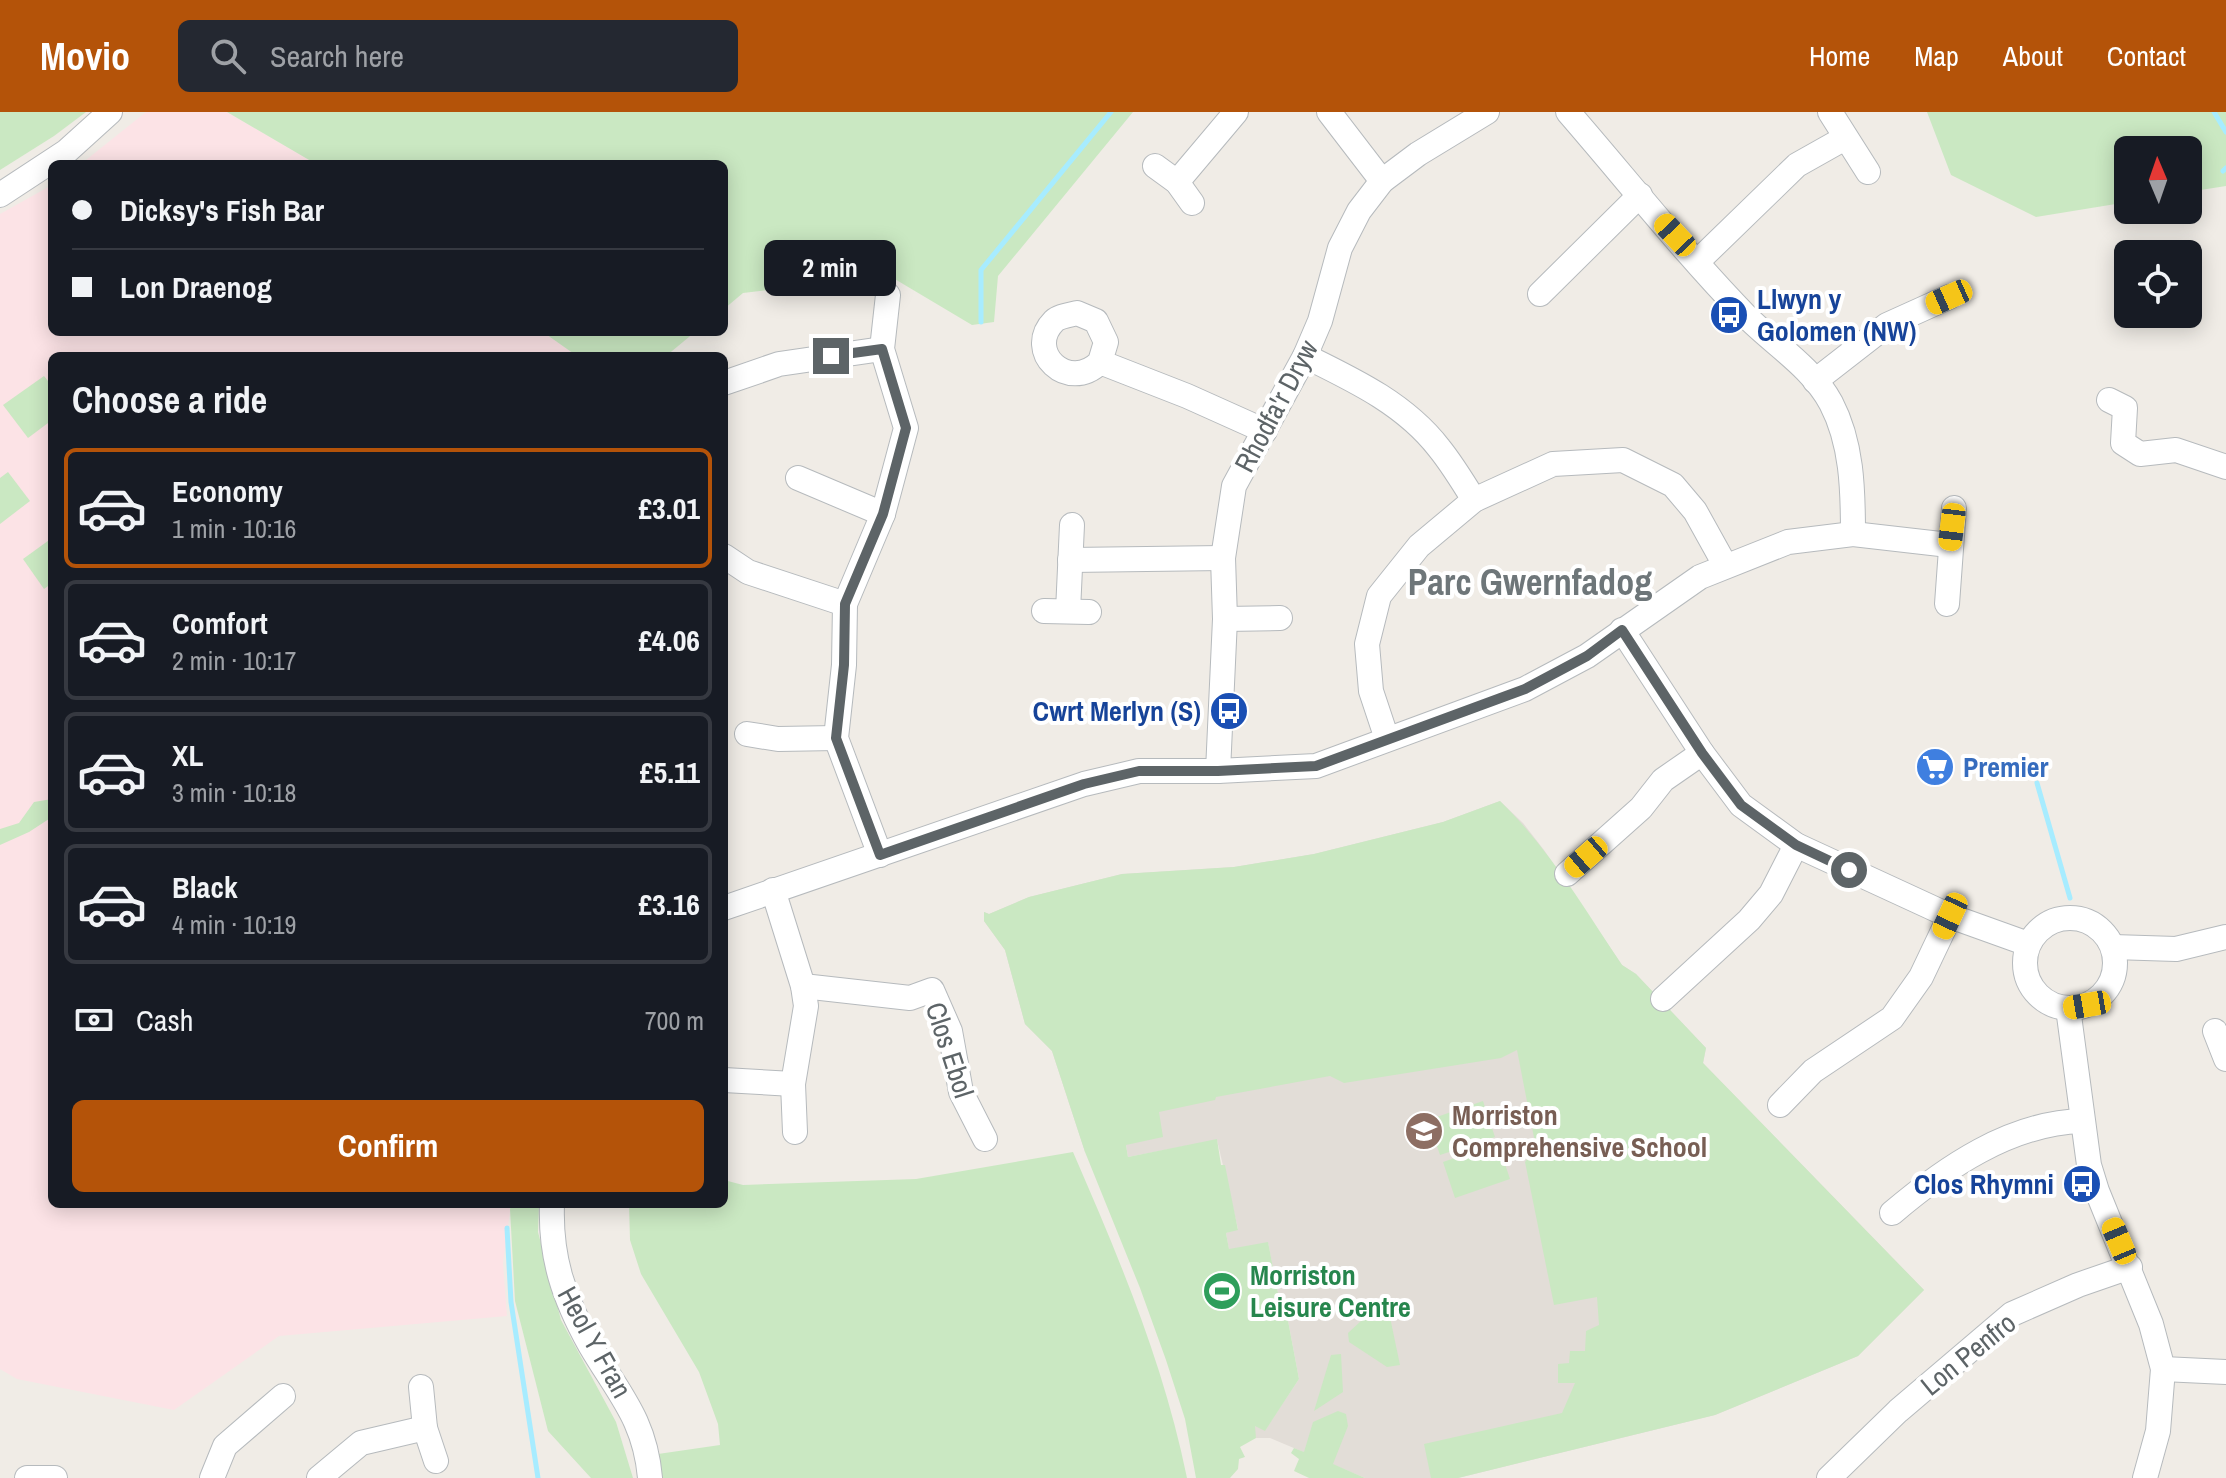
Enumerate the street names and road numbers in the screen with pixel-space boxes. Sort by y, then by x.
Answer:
street label: Rhodfa'r Dryw [1225,333,1327,479]
street label: Clos Ebol [917,997,983,1103]
street label: Heol Y Fran [549,1280,641,1404]
street label: Lon Penfro [1912,1304,2024,1404]

